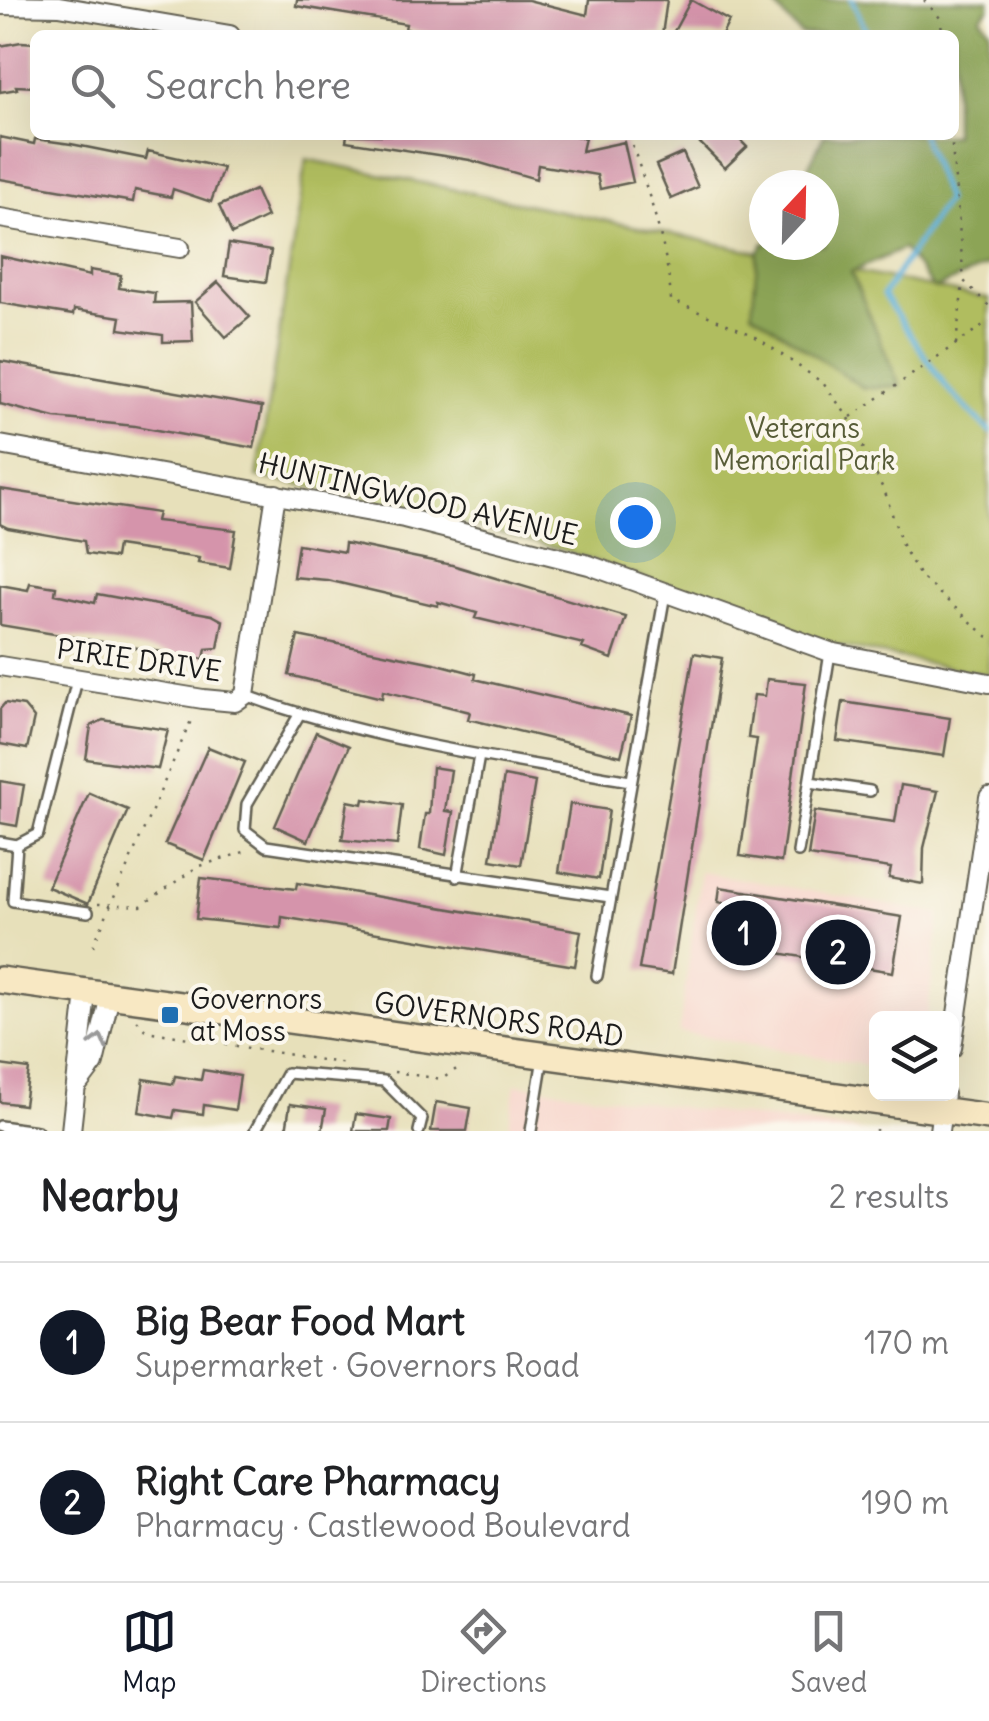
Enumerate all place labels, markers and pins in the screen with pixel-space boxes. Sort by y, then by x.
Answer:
pin: 1 [712,896,776,970]
pin: 2 [806,914,870,990]
place label: Governors at Moss [190,981,322,1049]
marker: Governors at Moss [159,1004,181,1026]

